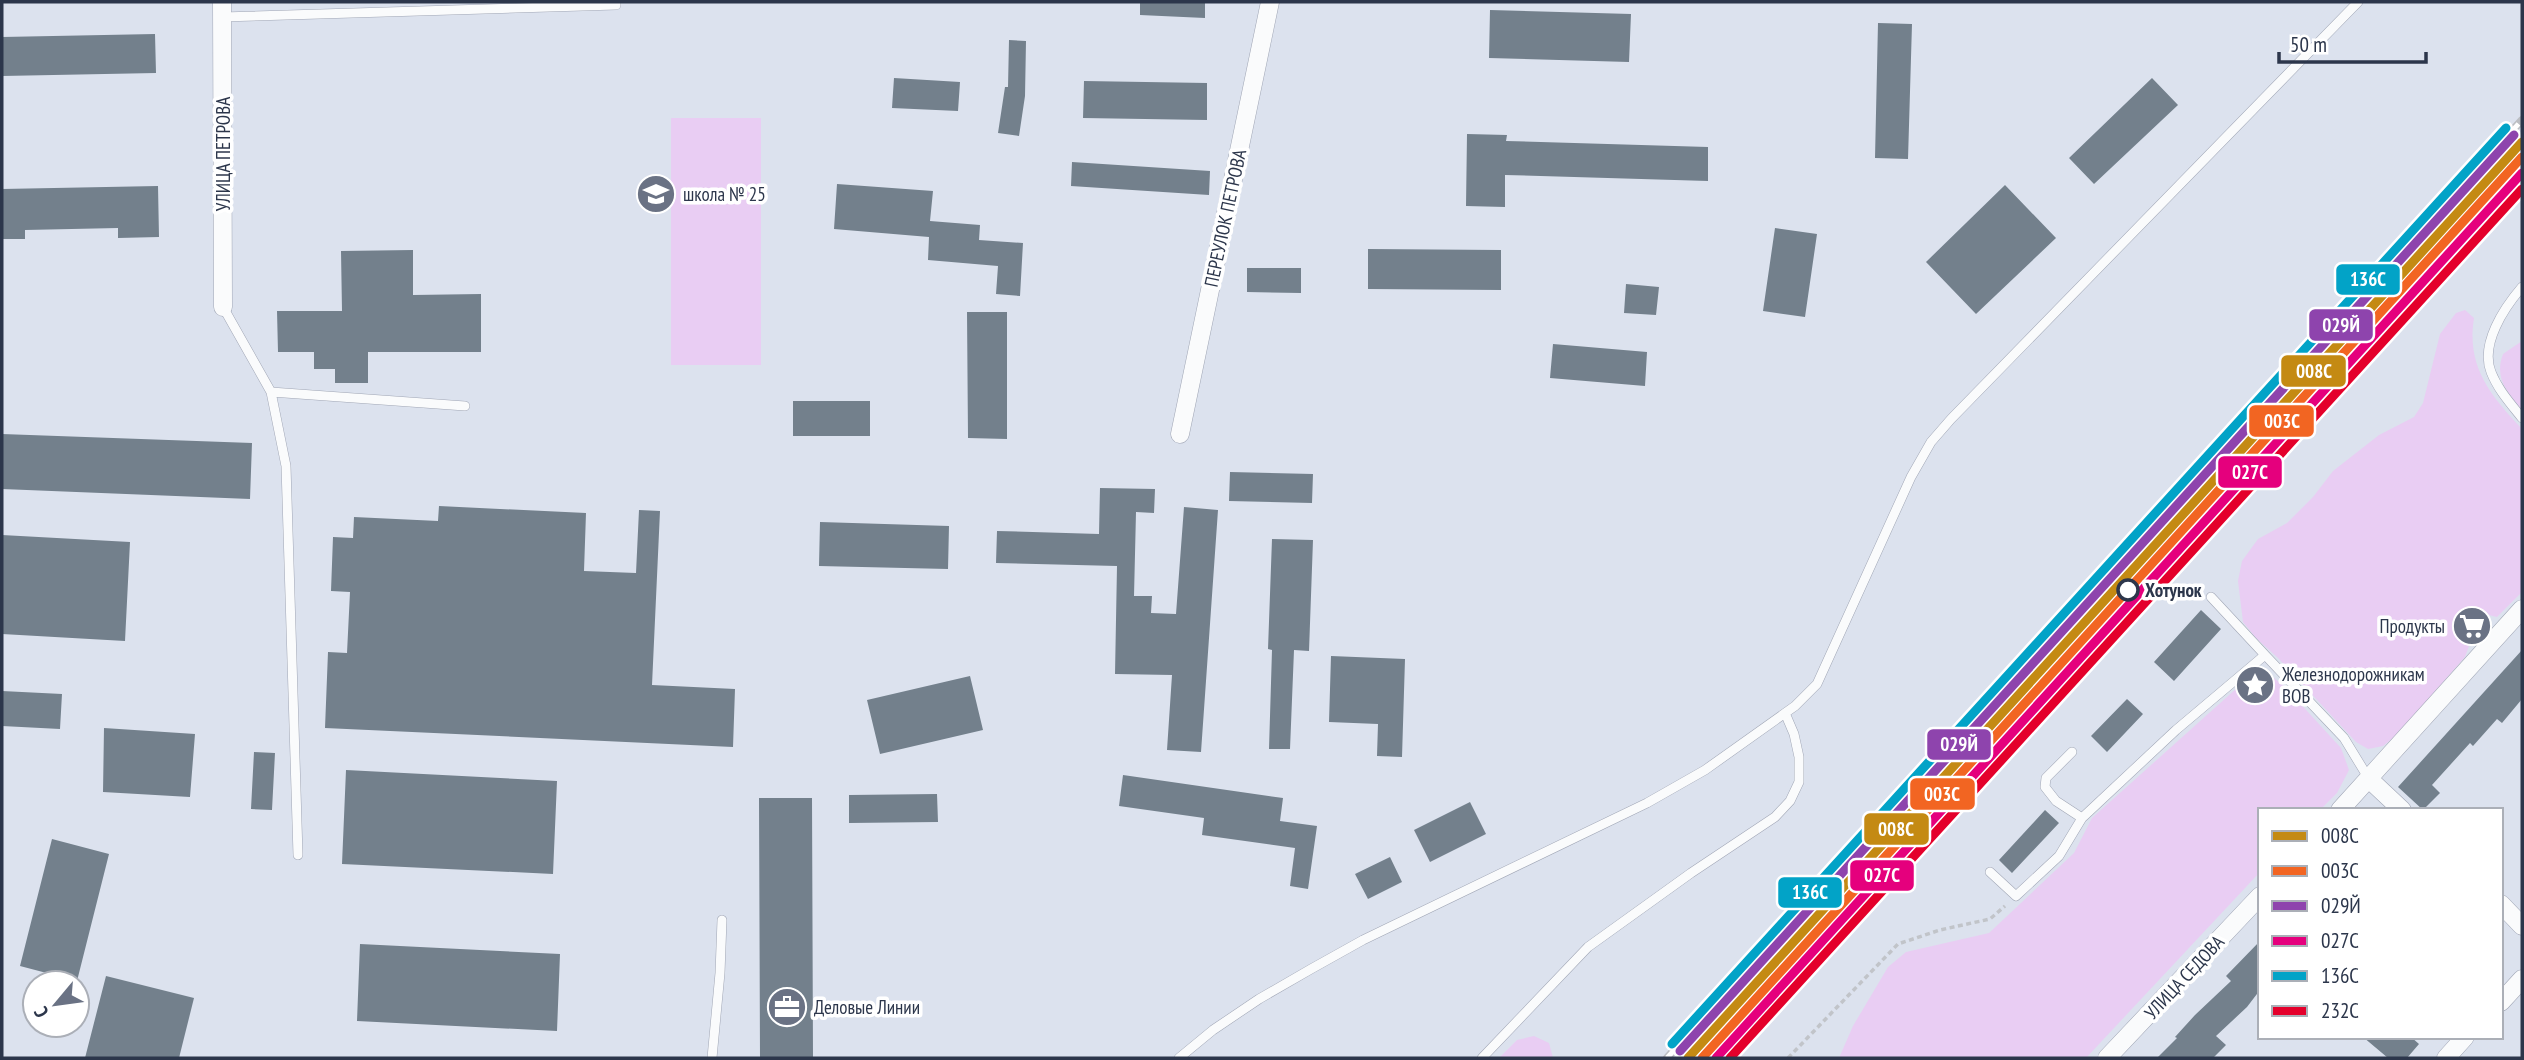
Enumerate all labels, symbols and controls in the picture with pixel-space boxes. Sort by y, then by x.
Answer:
scale bar [2279,21,2426,65]
text: 50 m [2290,31,2327,58]
street label: УЛИЦА ПЕТРОВА [211,97,235,211]
street label: ПЕРЕУЛОК ПЕТРОВА [1199,147,1251,289]
school or university icon: школа № 25 [635,173,677,215]
place label: школа № 25 [683,182,766,206]
line badge: 136С [2335,263,2401,296]
text: 136С [2350,267,2386,291]
line badge: 029Й [2308,308,2374,342]
text: 029Й [2322,313,2360,337]
line badge: 008С [2280,354,2347,388]
text: 008С [2296,359,2332,383]
line badge: 003С [2248,404,2315,438]
text: 003С [2264,409,2300,433]
line badge: 027С [2217,455,2283,489]
text: 027С [2232,460,2268,484]
place label: Хотунок [2145,578,2202,602]
marker: Хотунок [2117,579,2139,601]
supermarket icon: Продукты [2451,605,2493,647]
place label: Продукты [2379,614,2445,638]
place label: Железнодорожникам ВОВ [2281,662,2425,708]
place icon: Железнодорожникам ВОВ [2234,664,2276,706]
line badge: 029Й [1926,728,1992,761]
text: 029Й [1940,732,1978,756]
line badge: 003С [1909,777,1976,811]
text: 003С [1924,782,1960,806]
legend [2258,808,2503,1039]
line badge: 008С [1863,812,1930,846]
text: 008С [1878,817,1914,841]
text: 008С [2321,822,2359,849]
text: 003С [2321,857,2359,884]
line badge: 027С [1849,859,1915,892]
text: 027С [1864,863,1900,887]
line badge: 136С [1777,876,1843,909]
text: 136С [1792,880,1828,904]
text: 029Й [2321,892,2361,919]
text: 027С [2321,927,2359,954]
street label: УЛИЦА СЕДОВА [2139,930,2229,1024]
text: 136С [2321,962,2359,989]
north arrow [21,969,91,1039]
office icon: Деловые Линии [766,986,808,1028]
place label: Деловые Линии [814,995,920,1019]
text: 232C [2321,997,2359,1024]
text: С [28,1002,54,1022]

